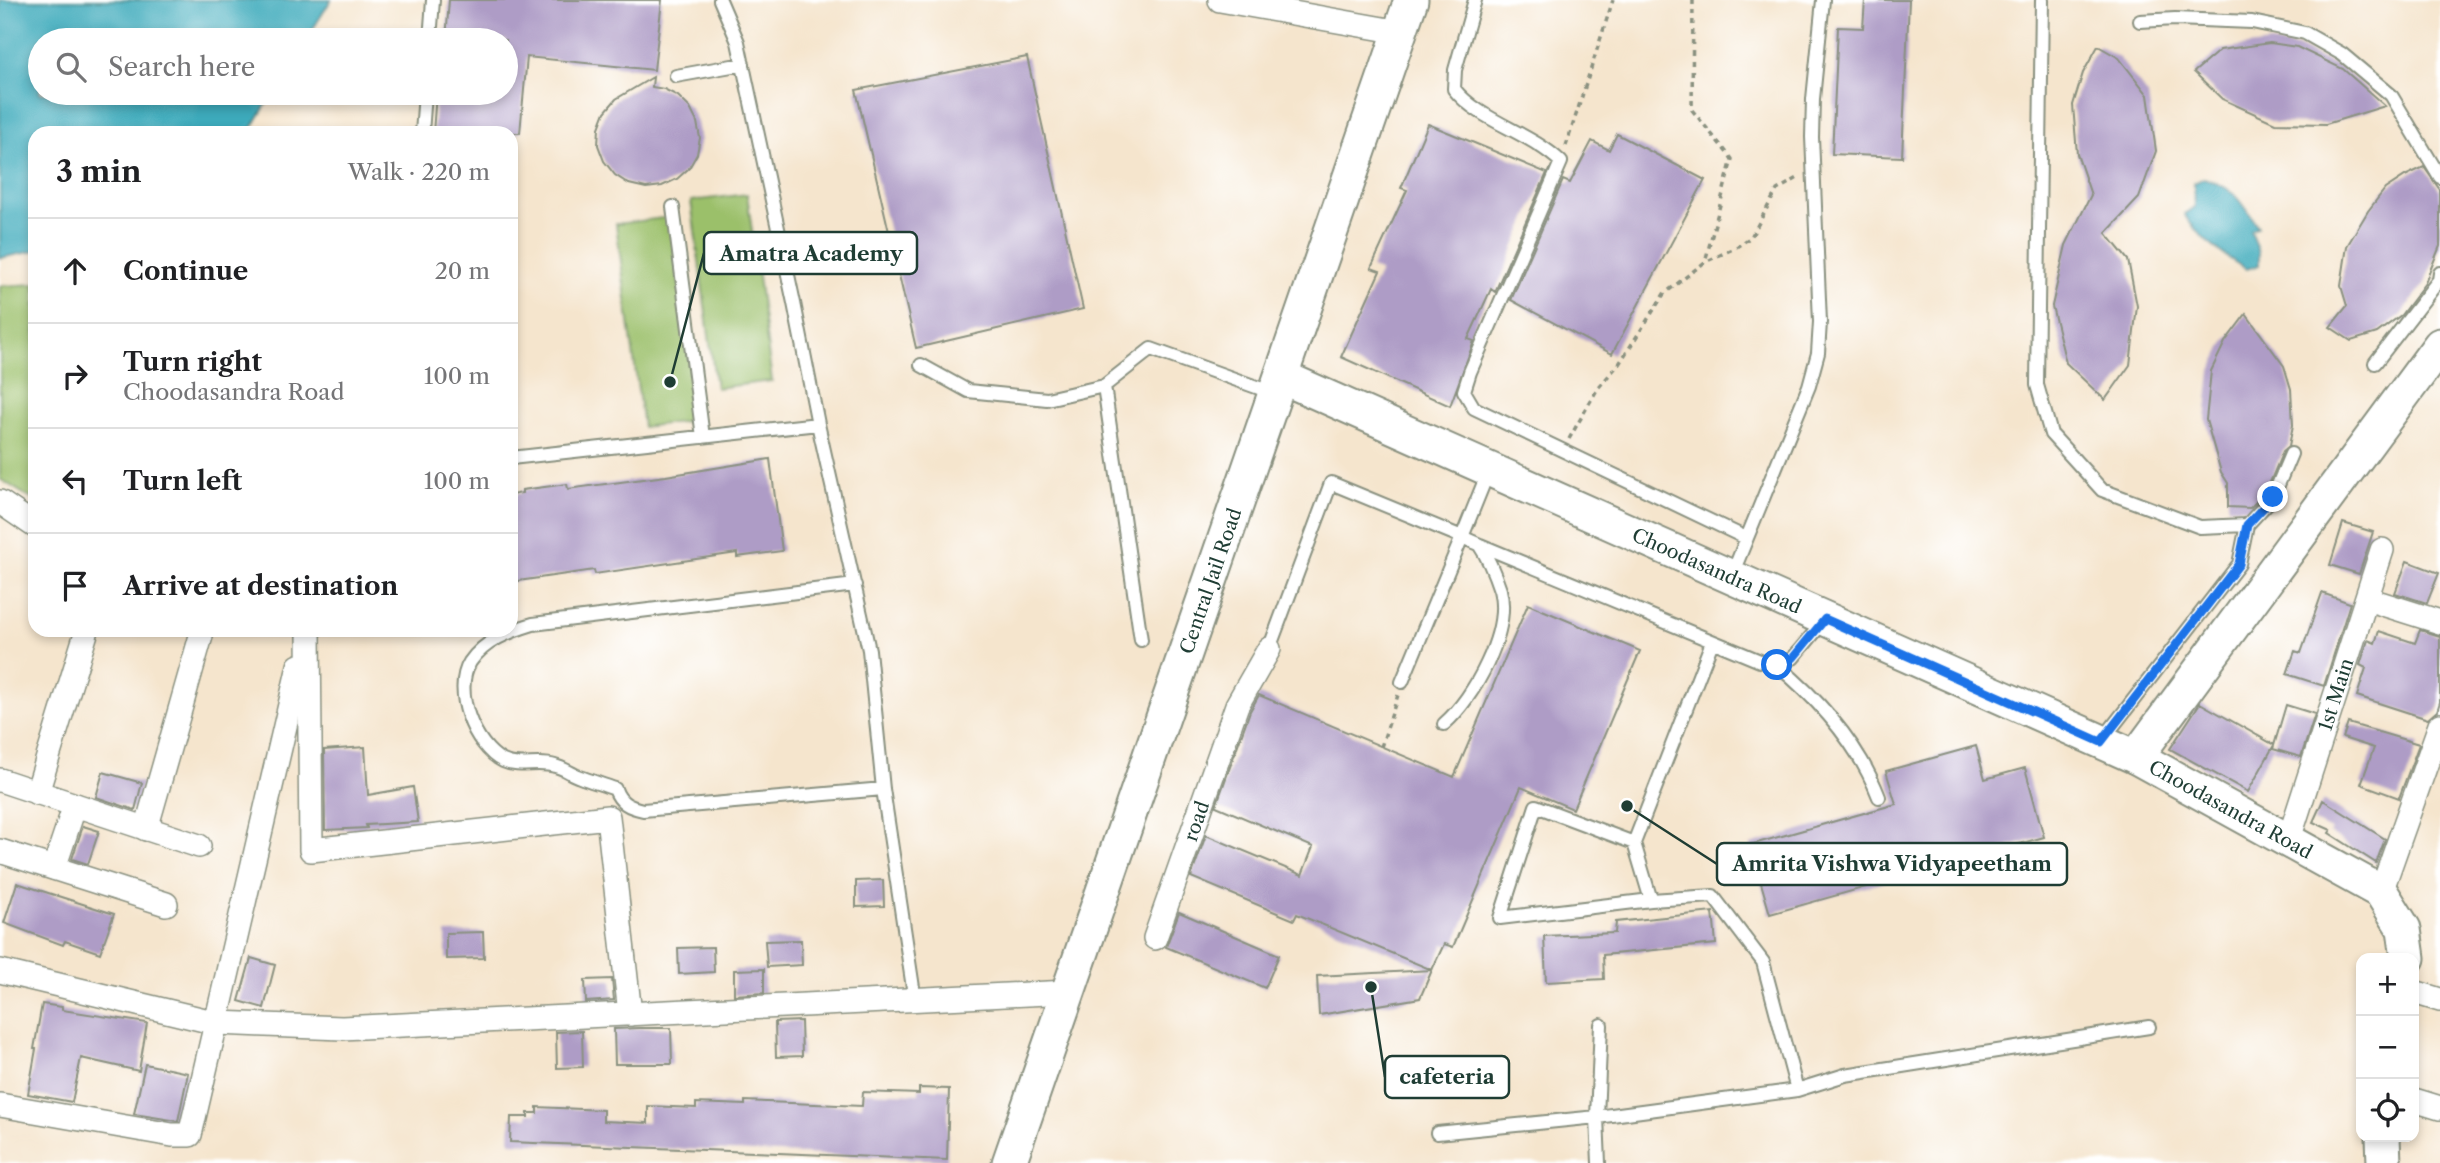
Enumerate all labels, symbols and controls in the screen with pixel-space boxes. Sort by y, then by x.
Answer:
search box [28,28,518,105]
icon: search [52,48,90,86]
text: Search here [108,51,255,83]
text: 3 min [56,153,142,190]
text: Walk · 220 m [348,158,490,186]
callout: Amatra Academy [704,232,917,274]
text: Amatra Academy [718,241,904,266]
icon: ahead [56,252,94,290]
text: Continue [123,255,248,287]
text: 20 m [435,257,490,285]
text: Turn right [123,346,262,378]
icon: right [56,357,94,395]
text: 100 m [424,362,490,390]
text: Choodasandra Road [123,378,344,406]
icon: left [56,462,94,500]
text: Turn left [123,465,242,497]
text: 100 m [424,467,490,495]
route end [2257,481,2288,512]
street label: Central Jail Road [1174,504,1246,657]
street label: Choodasandra Road [1629,523,1806,618]
icon: arrive [56,567,94,605]
text: Arrive at destination [123,570,398,602]
route start [1761,649,1792,680]
street label: 1st Main [2313,655,2358,733]
street label: Choodasandra Road [2145,755,2317,864]
street label: road [1179,797,1214,844]
callout: Amrita Vishwa Vidyapeetham [1717,843,2067,885]
text: Amrita Vishwa Vidyapeetham [1731,851,2052,876]
map controls [2356,953,2419,1142]
button: + [2356,953,2419,1016]
button: − [2356,1016,2419,1079]
callout: cafeteria [1385,1056,1509,1098]
text: cafeteria [1399,1064,1496,1089]
button: locate [2356,1079,2419,1142]

